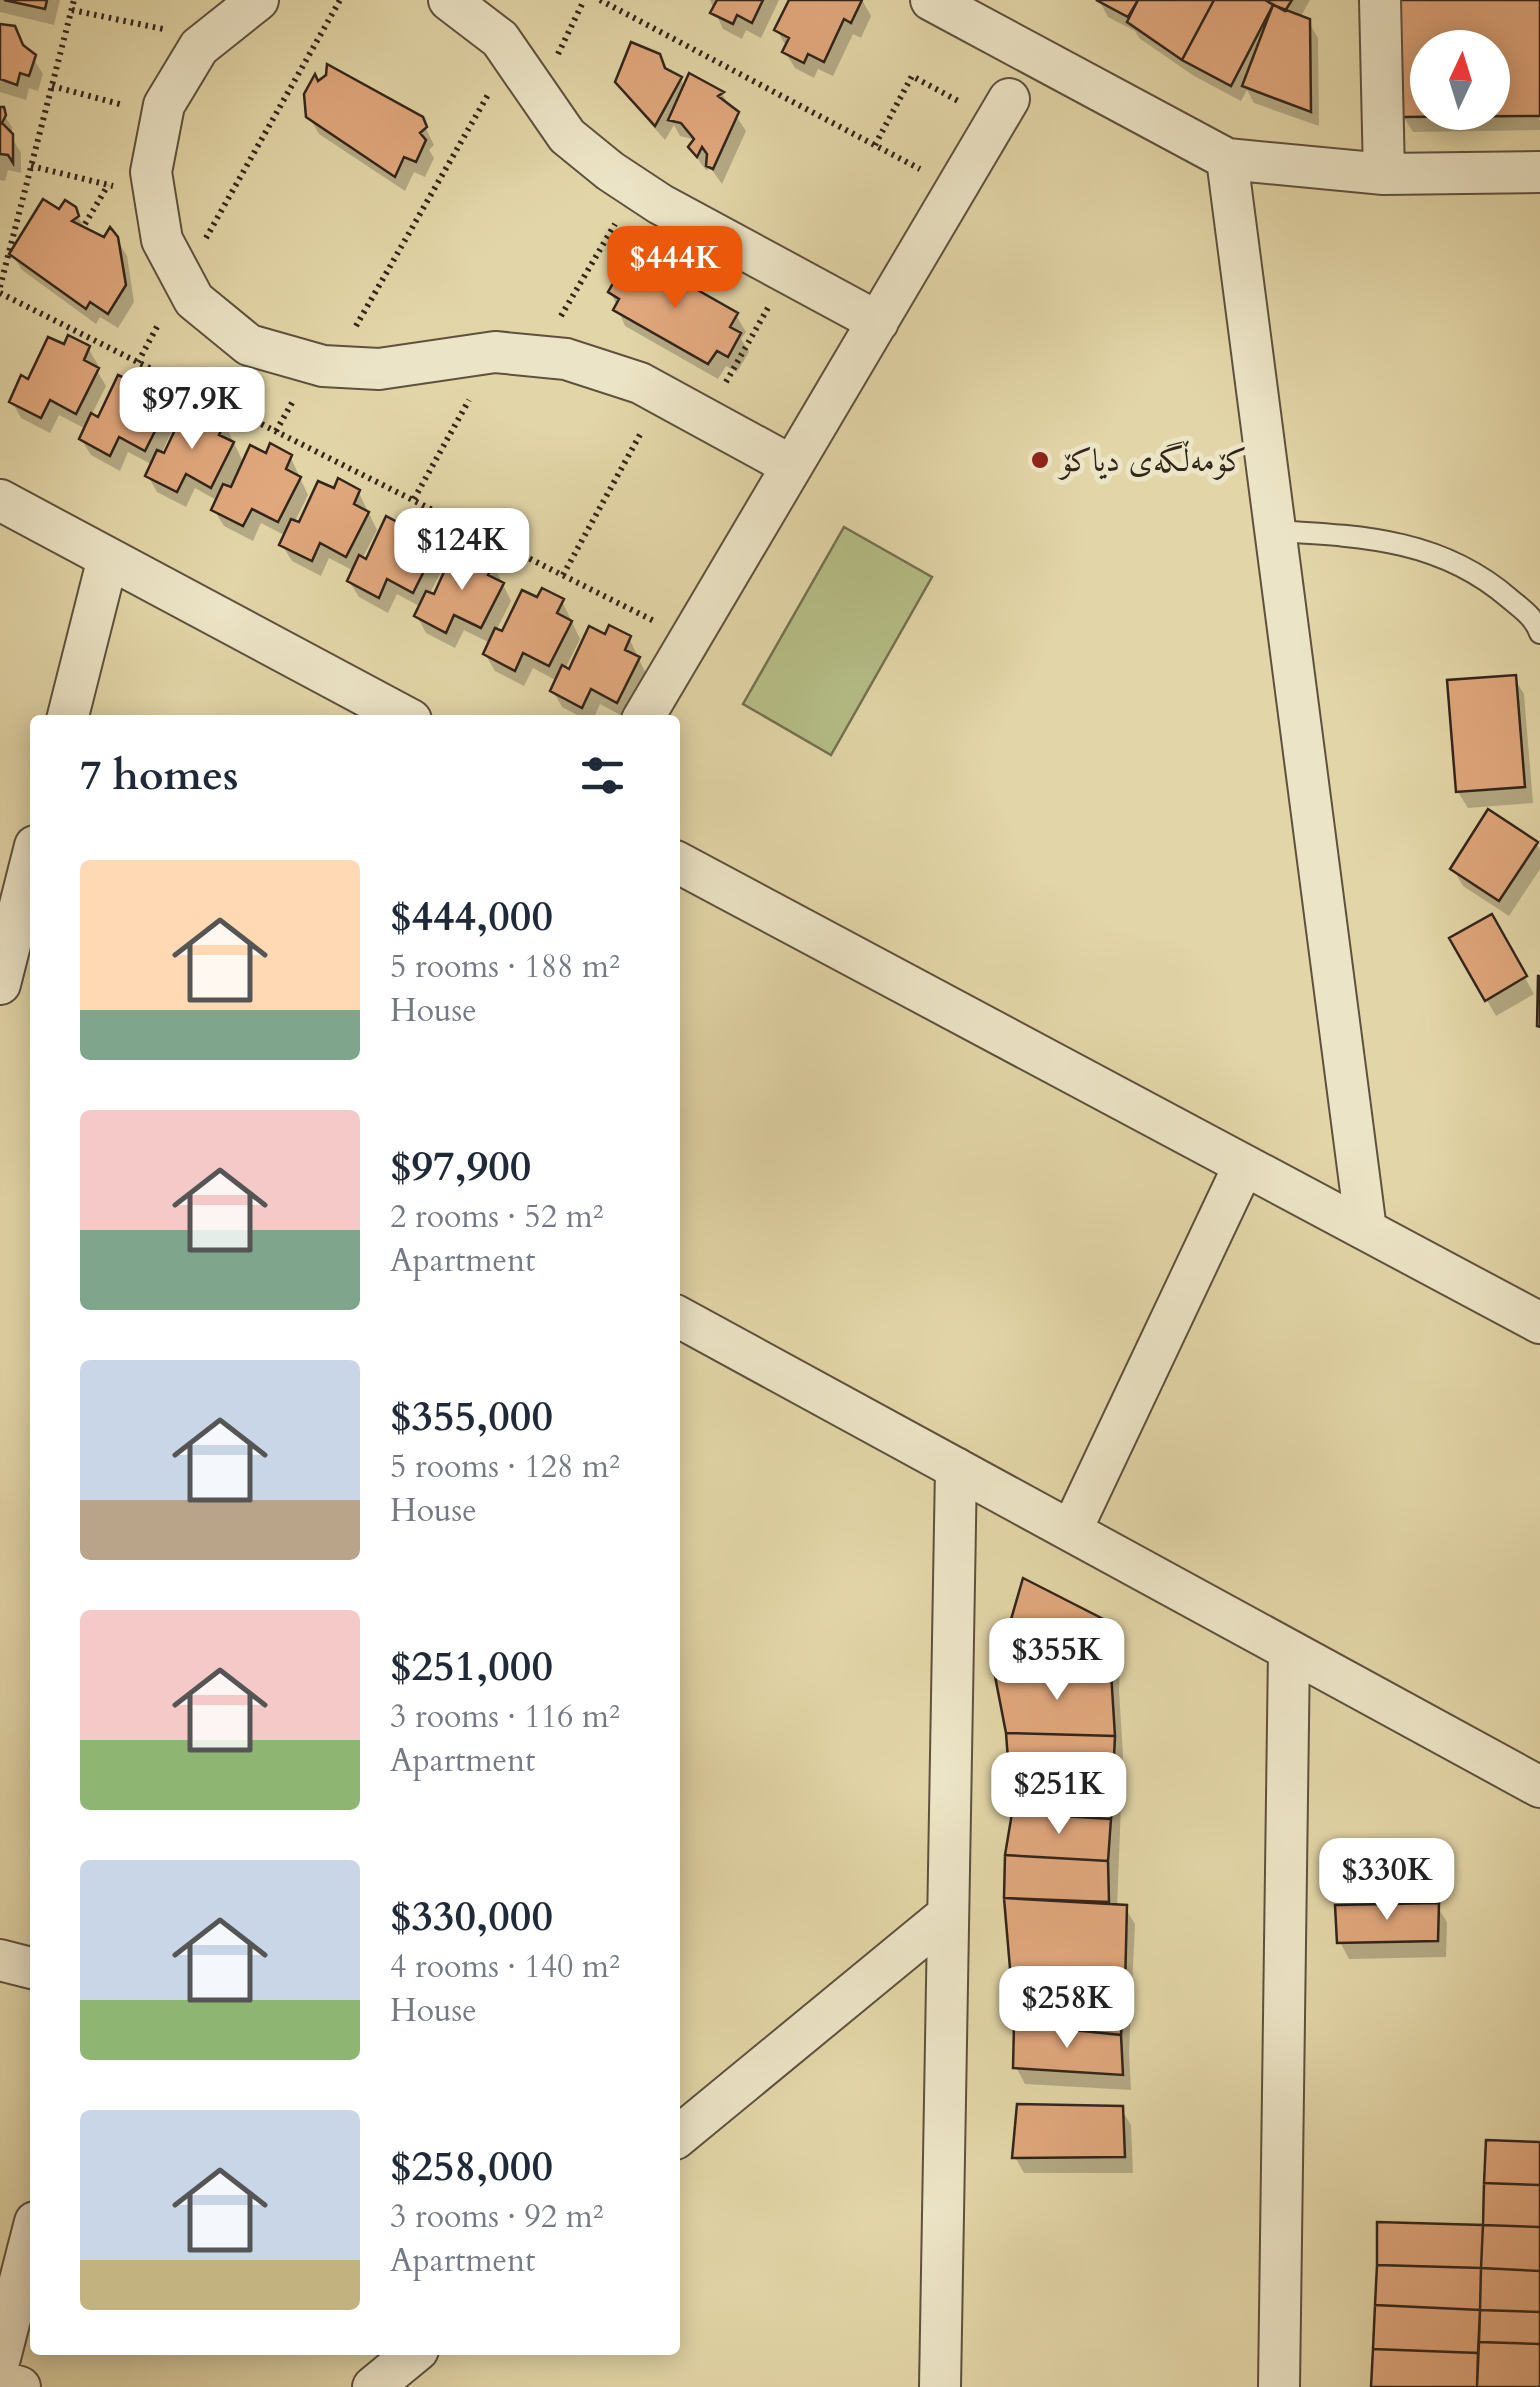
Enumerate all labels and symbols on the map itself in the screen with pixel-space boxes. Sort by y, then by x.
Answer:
north arrow [1410,30,1510,130]
pin: $444K [605,226,745,311]
pin: $97.9K [111,367,273,452]
place label: کۆمەڵگەی دیاکۆ [1057,439,1247,483]
marker: کۆمەڵگەی دیاکۆ [1029,449,1051,471]
pin: $124K [392,508,532,593]
pin: $355K [987,1618,1127,1703]
pin: $251K [989,1752,1129,1837]
pin: $330K [1317,1838,1457,1923]
pin: $258K [997,1966,1137,2051]

